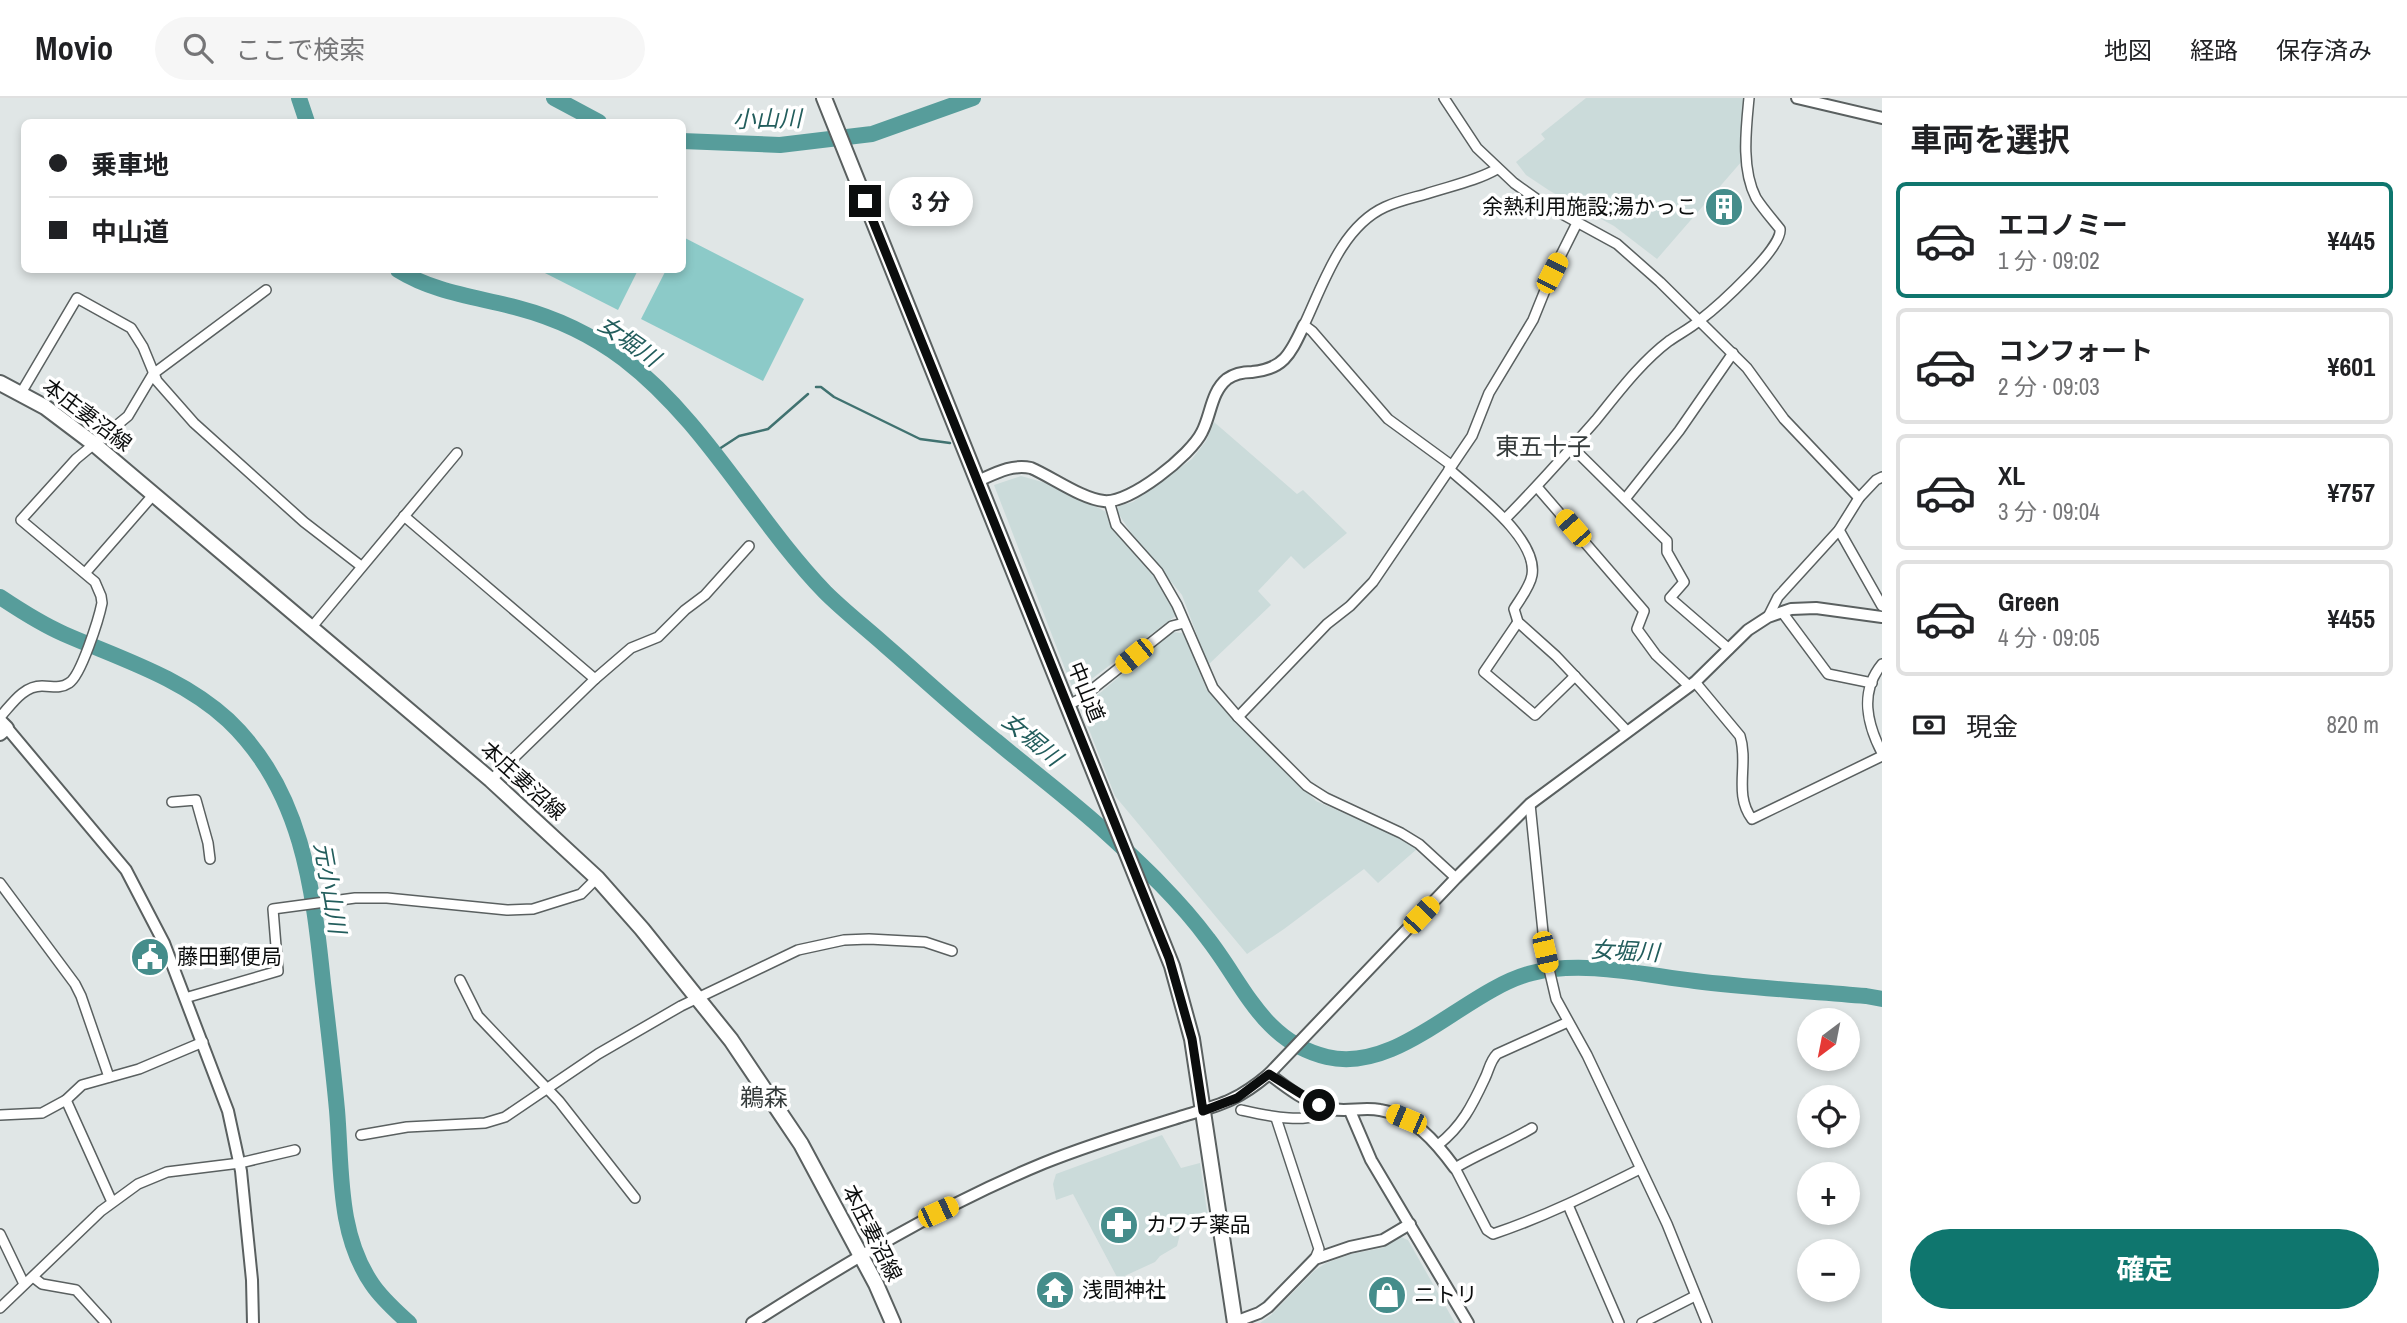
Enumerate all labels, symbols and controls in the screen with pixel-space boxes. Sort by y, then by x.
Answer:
search box [155,17,645,80]
text: Movio [35,26,113,70]
icon: search [179,29,217,67]
text: ここで検索 [235,32,365,67]
text: 地図 [2104,34,2152,66]
text: 経路 [2190,34,2238,66]
text: 保存済み [2276,34,2372,66]
water label: 小山川 [732,102,805,135]
text: 車両を選択 [1910,118,2070,161]
text: 乗車地 [91,147,169,182]
callout: 3 分 [890,176,973,226]
route end [849,185,881,217]
text: 3 分 [912,186,950,217]
building icon: 余熱利用施設;湯かっこ [1703,186,1745,228]
place label: 余熱利用施設;湯かっこ [1482,192,1697,221]
text: エコノミー [1998,207,2128,242]
icon: car [1914,209,1977,272]
text: 中山道 [91,214,169,249]
text: ¥445 [2328,223,2375,258]
text: 1 分 · 09:02 [1998,245,2100,276]
car [1534,250,1571,296]
water label: 女堀川 [592,308,669,375]
text: コンフォート [1998,333,2153,368]
icon: car [1914,335,1977,398]
text: ¥601 [2328,349,2375,384]
street label: 本庄妻沼線 [37,371,138,458]
text: 2 分 · 09:03 [1998,371,2100,402]
district label: 東五十子 [1495,430,1591,462]
text: XL [1998,458,2025,493]
icon: car [1914,461,1977,524]
text: ¥757 [2328,475,2375,510]
text: 3 分 · 09:04 [1998,496,2100,527]
car [1552,505,1595,551]
text: Green [1998,584,2060,619]
icon: car [1914,587,1977,650]
text: ¥455 [2328,601,2375,636]
text: 4 分 · 09:05 [1998,622,2100,653]
car [1112,635,1157,677]
street label: 中山道 [1061,657,1112,726]
water label: 女堀川 [996,705,1071,775]
icon: cash [1910,706,1948,744]
text: 現金 [1966,709,2018,744]
text: 820 m [2327,709,2379,740]
street label: 本庄妻沼線 [475,735,572,827]
water label: 元小山川 [307,840,354,939]
car [1399,892,1444,938]
car [1531,929,1560,975]
water label: 女堀川 [1590,933,1663,968]
public building icon: 藤田郵便局 [129,936,171,978]
place label: 藤田郵便局 [177,942,282,971]
north arrow [1797,1008,1860,1071]
map controls [1797,1008,1860,1302]
district label: 鵜森 [740,1081,788,1113]
button: locate [1797,1085,1860,1148]
route start [1303,1089,1335,1121]
car [1383,1101,1430,1137]
button: + [1797,1162,1860,1225]
street label: 本庄妻沼線 [836,1179,909,1286]
car [915,1194,962,1230]
pharmacy icon: カワチ薬品 [1098,1204,1140,1246]
place label: カワチ薬品 [1146,1210,1251,1239]
button: 確定 [1910,1229,2379,1309]
button: − [1797,1239,1860,1302]
temple icon: 浅間神社 [1034,1269,1076,1311]
shop icon: ニトリ [1366,1274,1408,1316]
place label: 浅間神社 [1082,1275,1166,1304]
place label: ニトリ [1414,1280,1477,1309]

